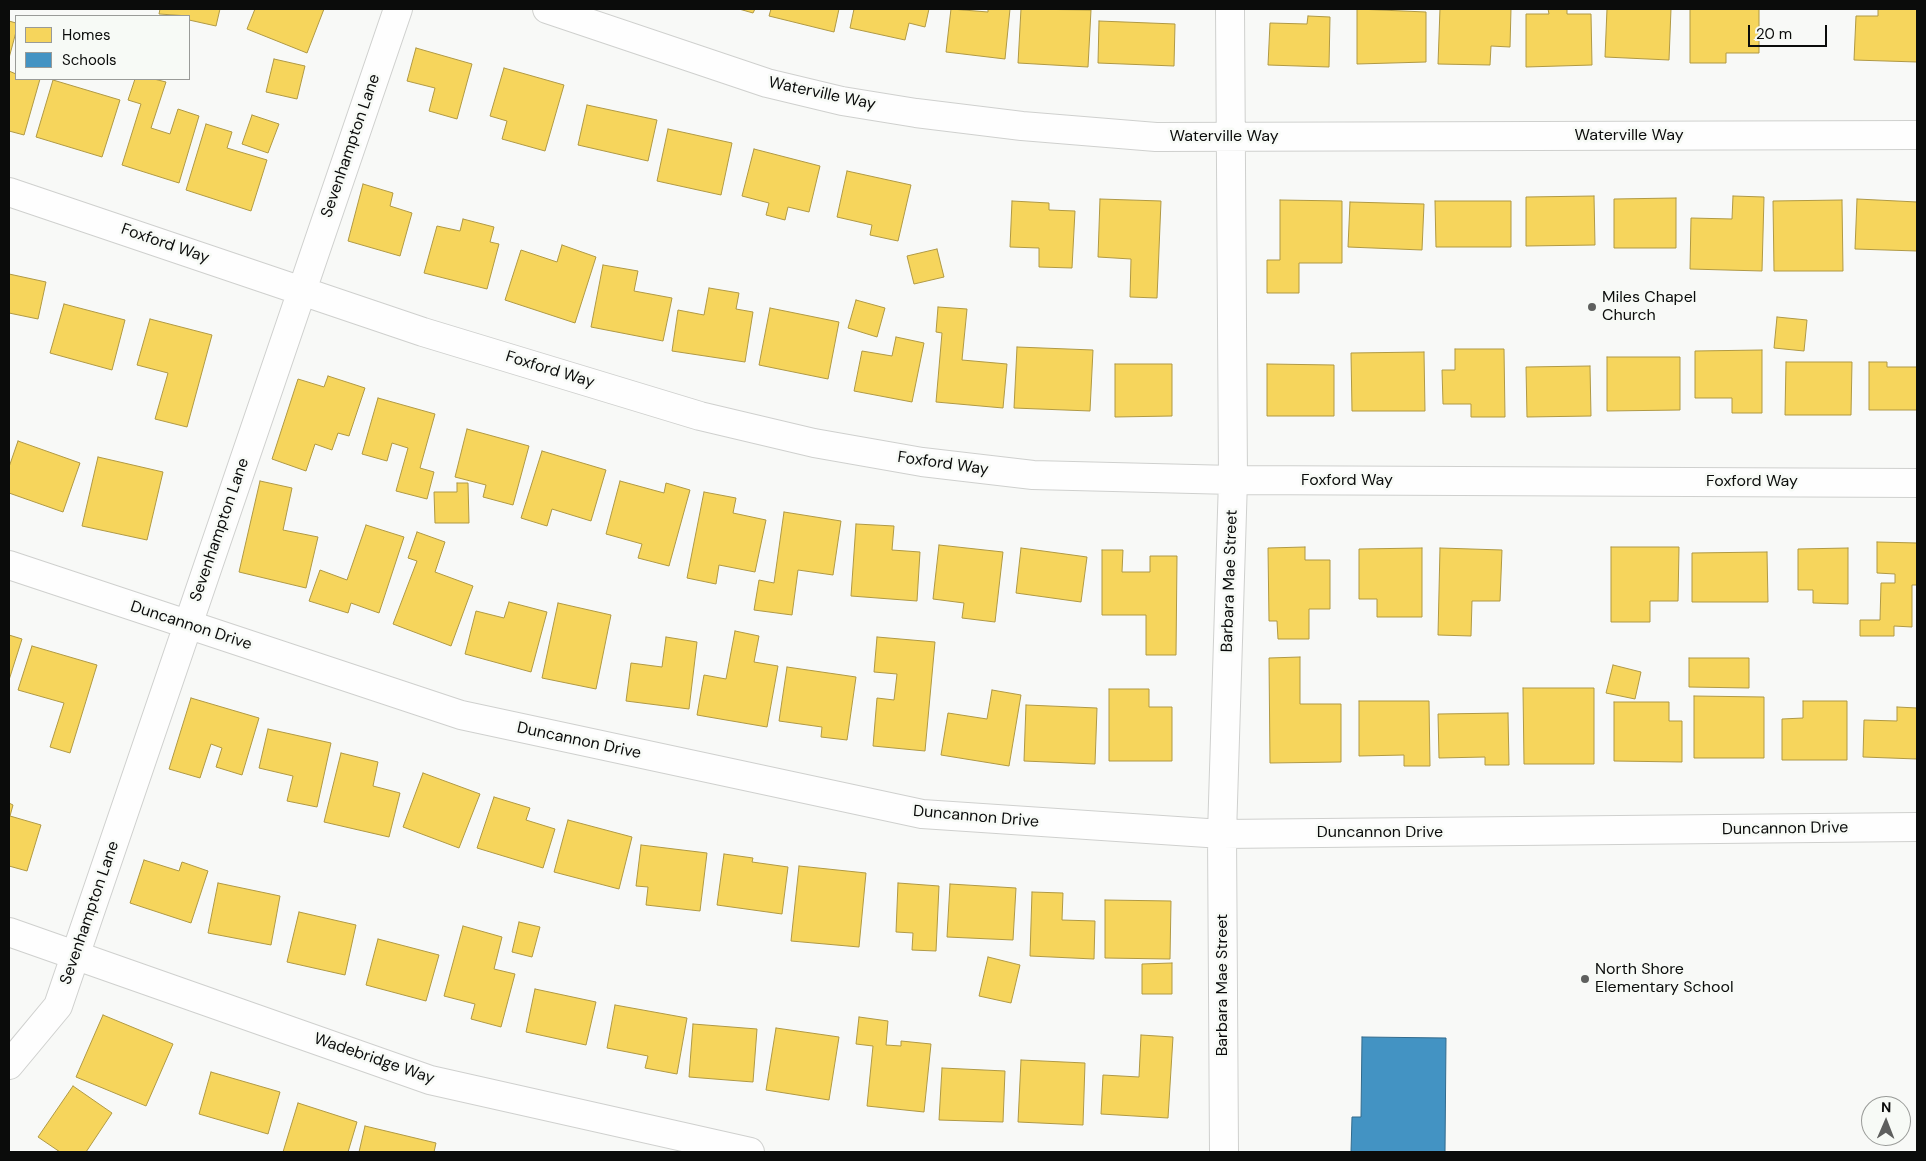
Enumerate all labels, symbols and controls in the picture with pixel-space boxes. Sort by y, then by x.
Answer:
legend [15,15,190,80]
scale bar [1751,15,1830,47]
text: 20 m [1756,24,1792,44]
text: Homes [62,25,111,45]
text: Schools [62,50,117,70]
street label: Sevenhampton Lane [317,72,385,220]
street label: Waterville Way [767,73,877,115]
street label: Waterville Way [1574,126,1684,146]
street label: Waterville Way [1169,127,1279,147]
street label: Foxford Way [118,220,212,268]
place label: Miles Chapel Church [1602,288,1696,326]
marker: Miles Chapel Church [1586,301,1598,313]
street label: Foxford Way [503,347,597,393]
street label: Foxford Way [896,448,990,480]
street label: Sevenhampton Lane [186,456,254,604]
street label: Foxford Way [1301,471,1393,491]
street label: Foxford Way [1706,472,1798,492]
street label: Barbara Mae Street [1218,509,1242,653]
street label: Duncannon Drive [128,597,254,655]
street label: Duncannon Drive [515,718,643,764]
street label: Duncannon Drive [912,802,1040,832]
street label: Duncannon Drive [1722,818,1848,840]
street label: Duncannon Drive [1317,823,1443,843]
street label: Sevenhampton Lane [56,839,124,987]
street label: Barbara Mae Street [1213,914,1233,1056]
place label: North Shore Elementary School [1595,960,1733,998]
marker: North Shore Elementary School [1579,973,1591,985]
street label: Wadebridge Way [311,1029,437,1089]
north arrow [1861,1096,1911,1146]
text: N [1881,1098,1892,1116]

